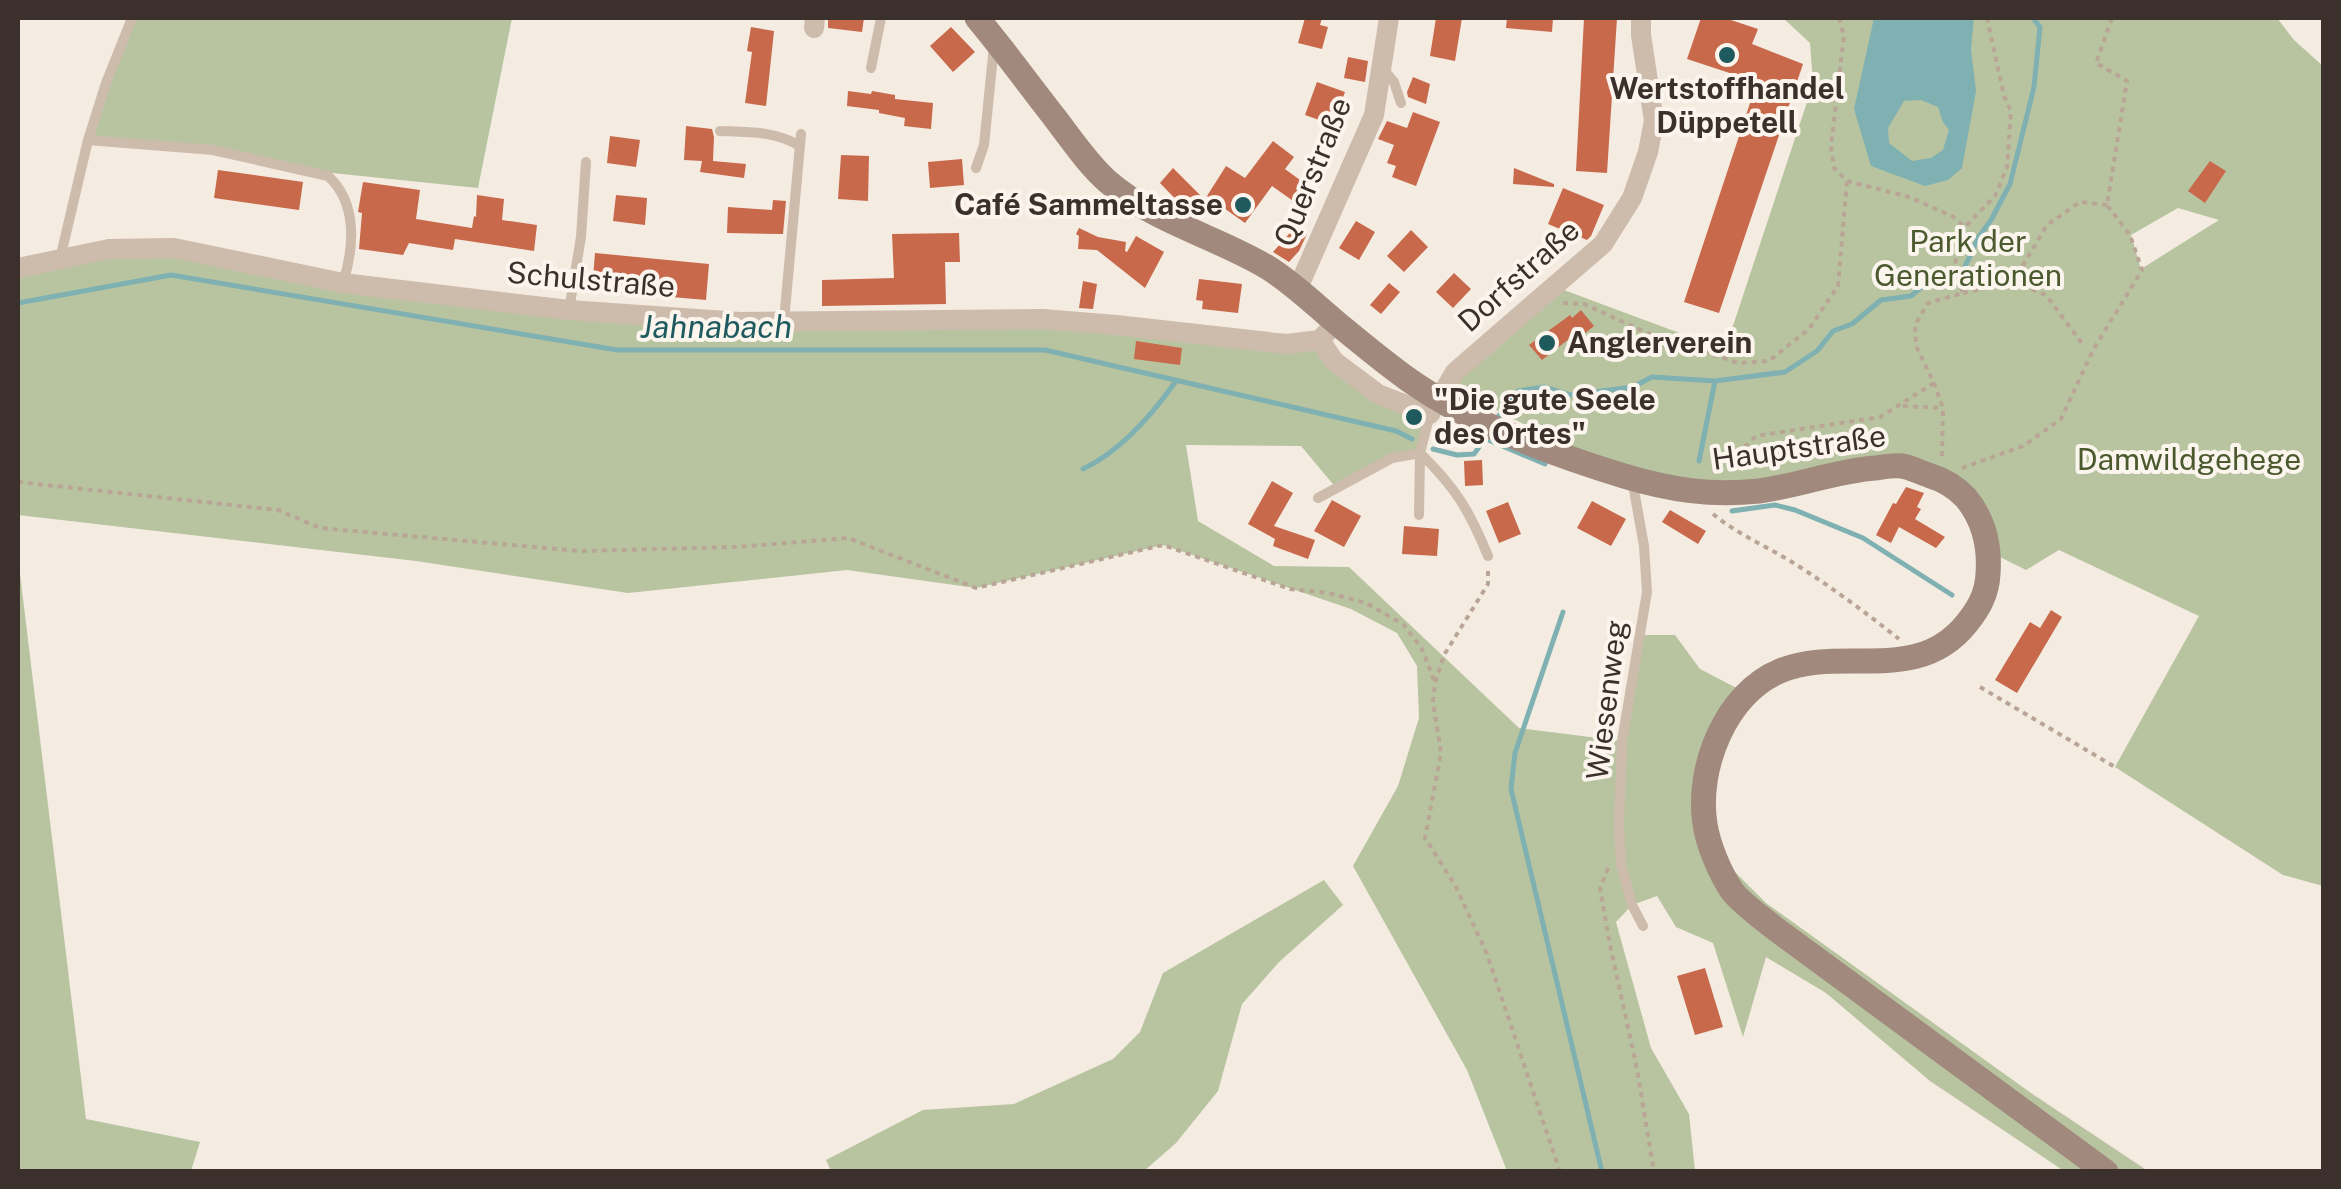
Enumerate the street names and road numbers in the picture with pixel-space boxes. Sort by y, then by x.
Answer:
street label: Querstraße [1266,92,1358,251]
street label: Dorfstraße [1450,212,1586,339]
street label: Schulstraße [505,254,677,304]
street label: Hauptstraße [1710,417,1888,477]
street label: Wiesenweg [1578,618,1634,782]

